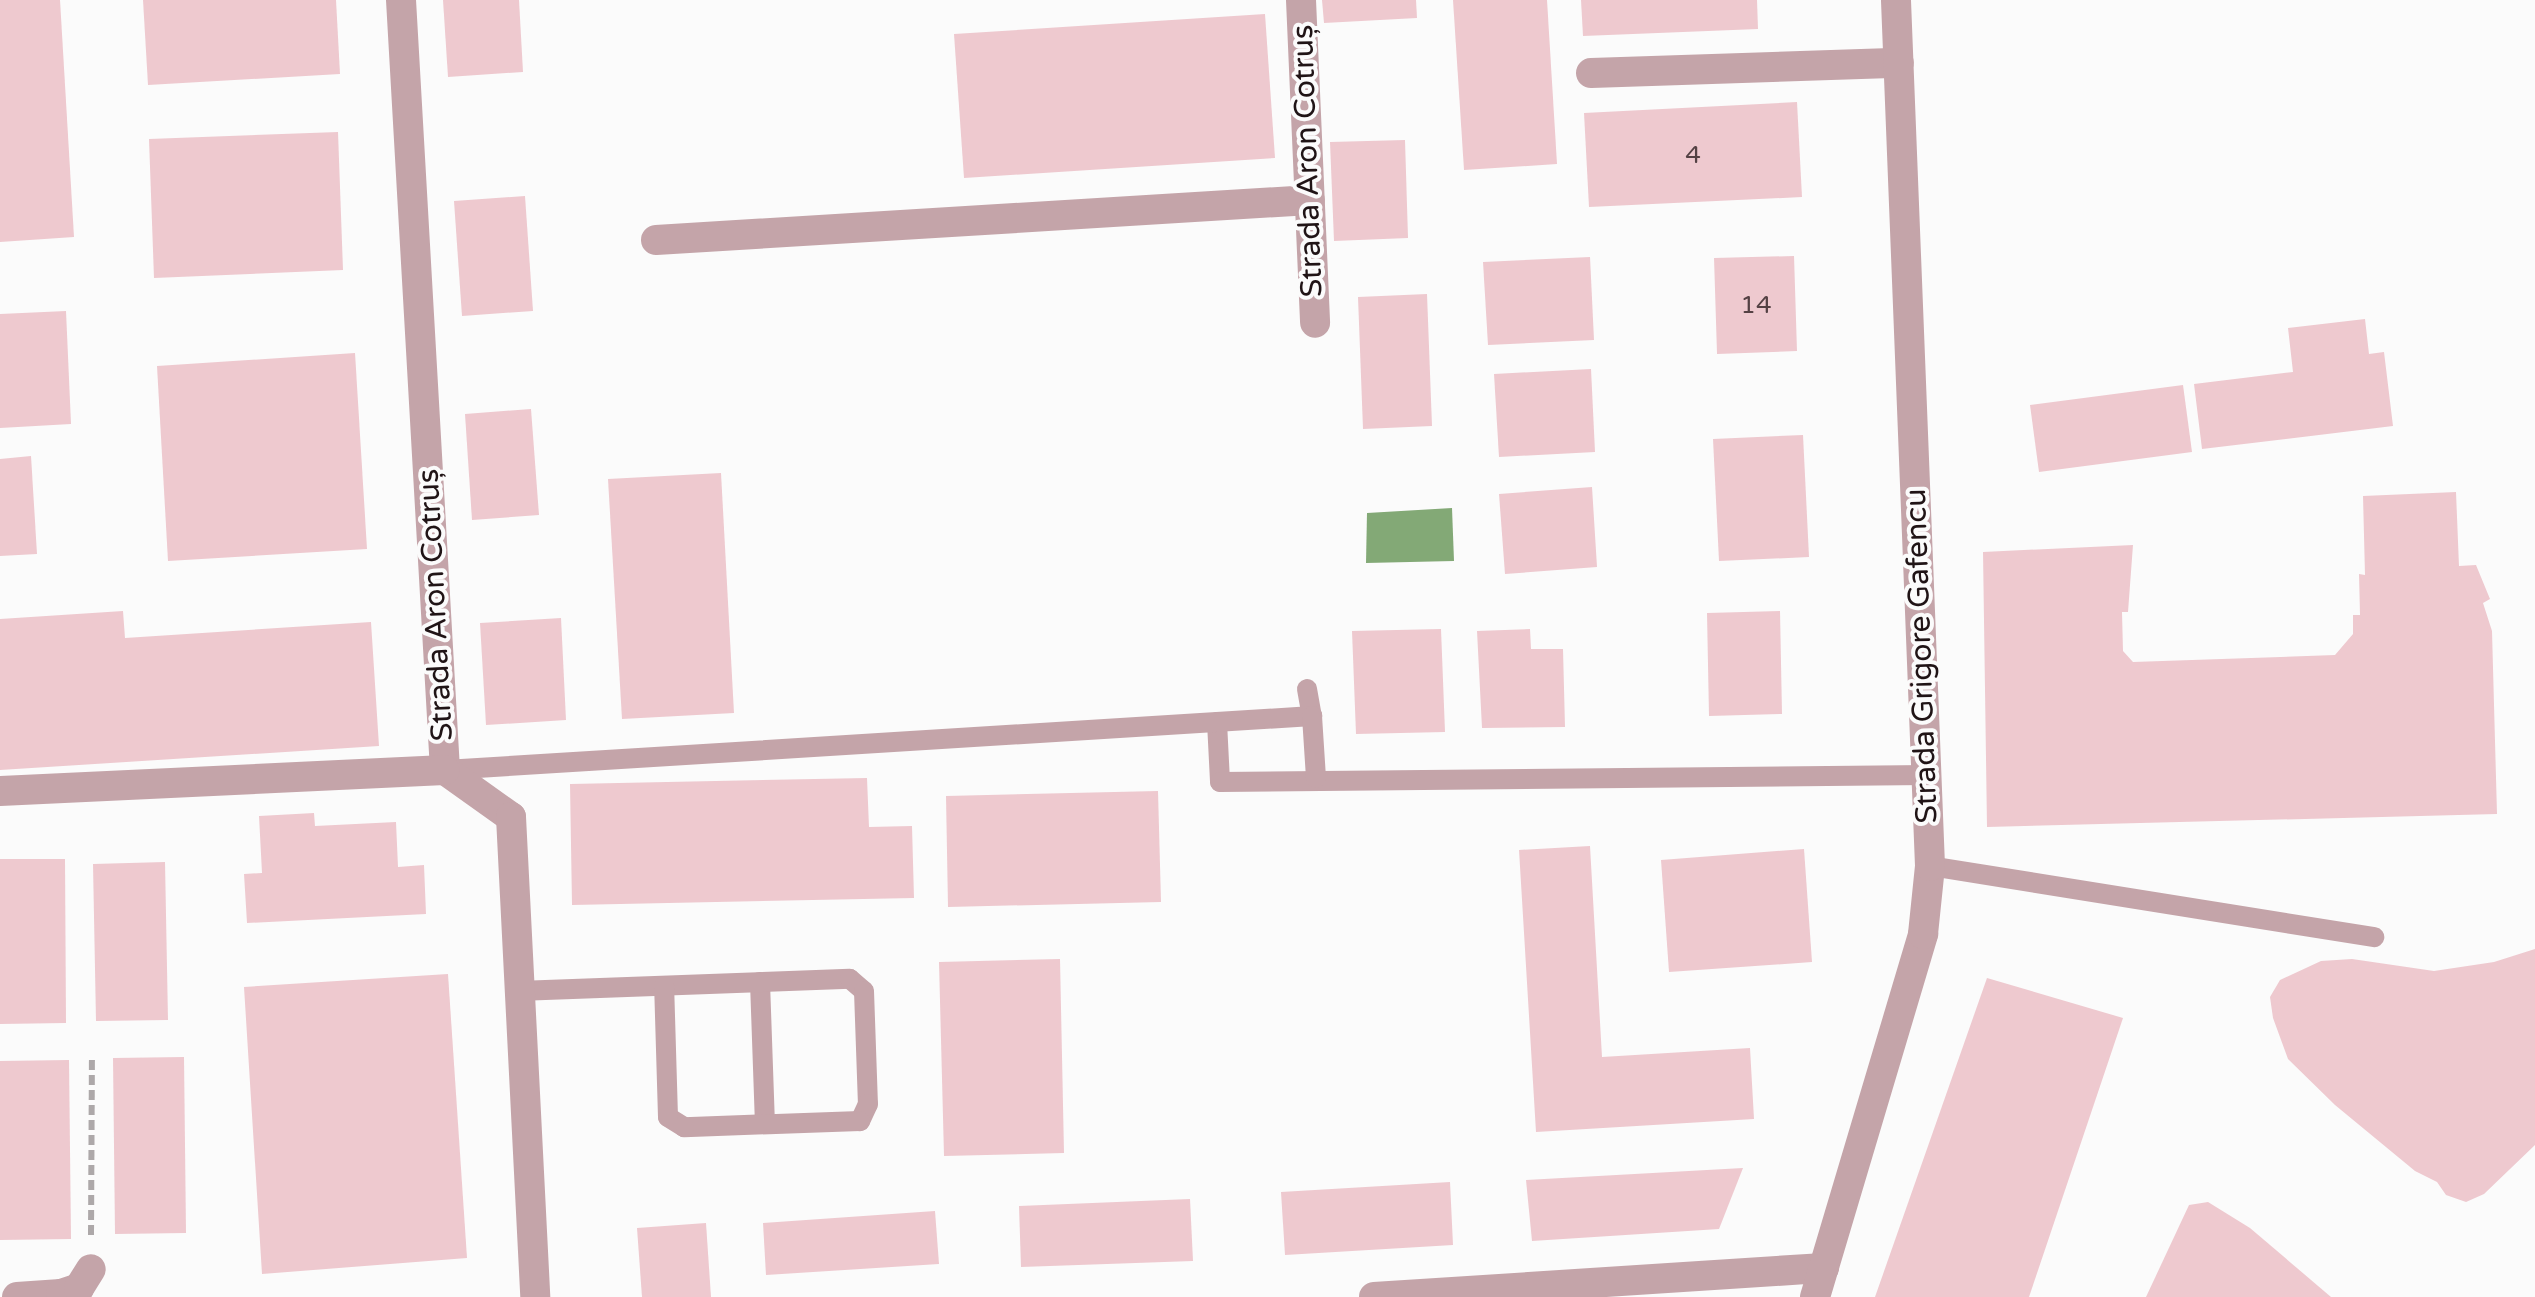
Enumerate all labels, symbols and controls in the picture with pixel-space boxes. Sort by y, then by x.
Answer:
street label: Strada Aron Cotruș [1285,24,1331,298]
house number: 4 [1685,140,1701,170]
house number: 14 [1740,290,1772,320]
street label: Strada Aron Cotruș [411,468,461,742]
street label: Strada Grigore Gafencu [1898,488,1946,824]

